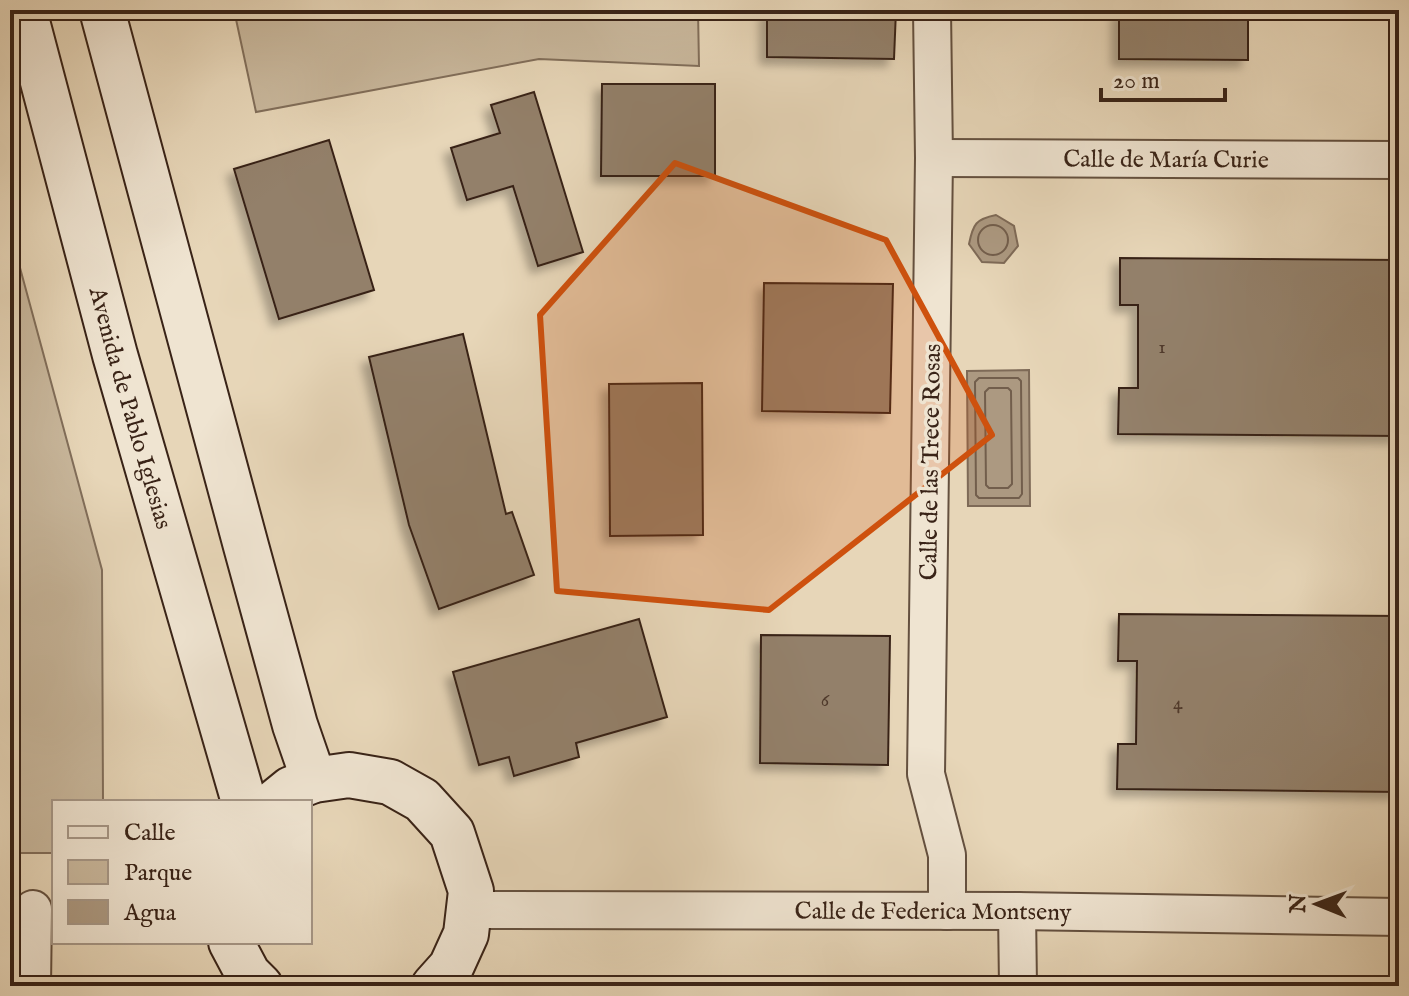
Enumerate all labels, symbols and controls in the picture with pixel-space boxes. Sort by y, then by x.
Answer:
scale bar [1101,52,1225,102]
text: 20 m [1113,66,1160,97]
street label: Calle de María Curie [1063,145,1269,176]
street label: Avenida de Pablo Iglesias [81,283,178,533]
house number: 1 [1158,335,1166,360]
street label: Calle de las Trece Rosas [914,343,949,581]
house number: 6 [821,688,830,713]
house number: 4 [1173,691,1183,716]
legend [52,800,312,944]
text: Calle [124,818,176,849]
text: Parque [124,858,192,889]
north arrow [1277,864,1357,944]
text: N [1285,894,1313,914]
street label: Calle de Federica Montseny [794,897,1072,929]
text: Agua [123,898,177,929]

